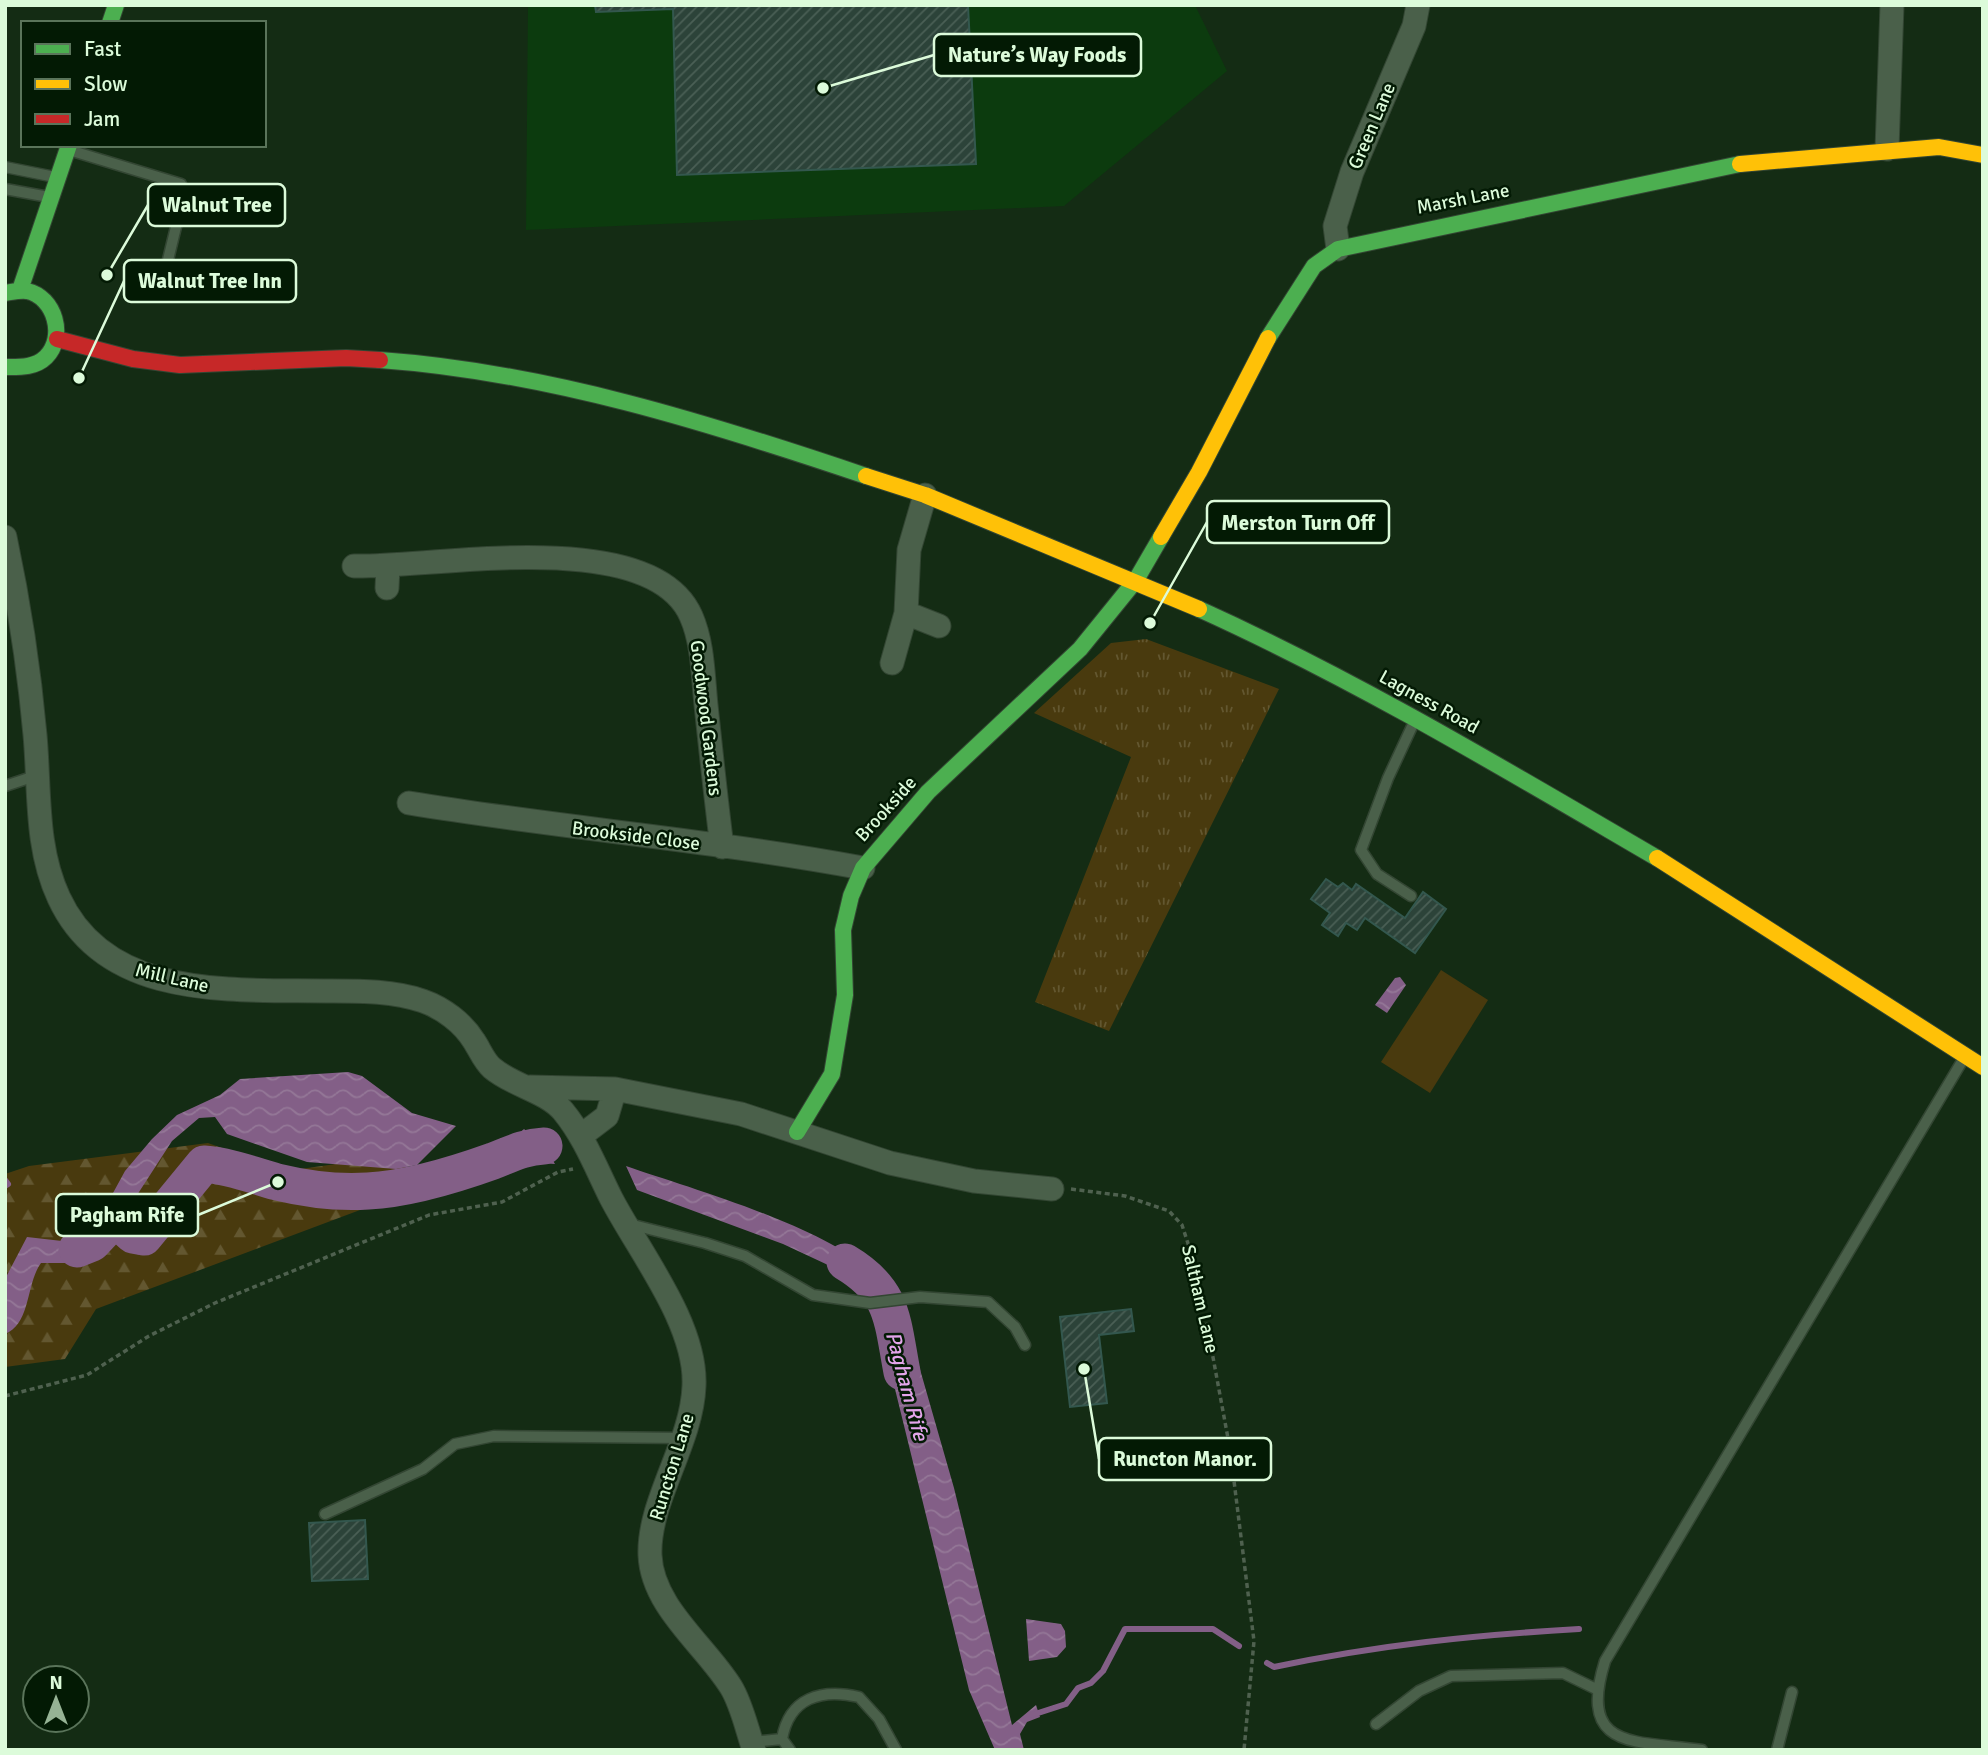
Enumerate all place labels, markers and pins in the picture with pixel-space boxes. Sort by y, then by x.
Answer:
callout: Nature’s Way Foods [934,34,1141,76]
callout: Walnut Tree [148,184,285,226]
callout: Walnut Tree Inn [124,260,296,302]
callout: Merston Turn Off [1207,501,1389,543]
callout: Pagham Rife [56,1194,198,1236]
callout: Runcton Manor. [1099,1438,1271,1480]

